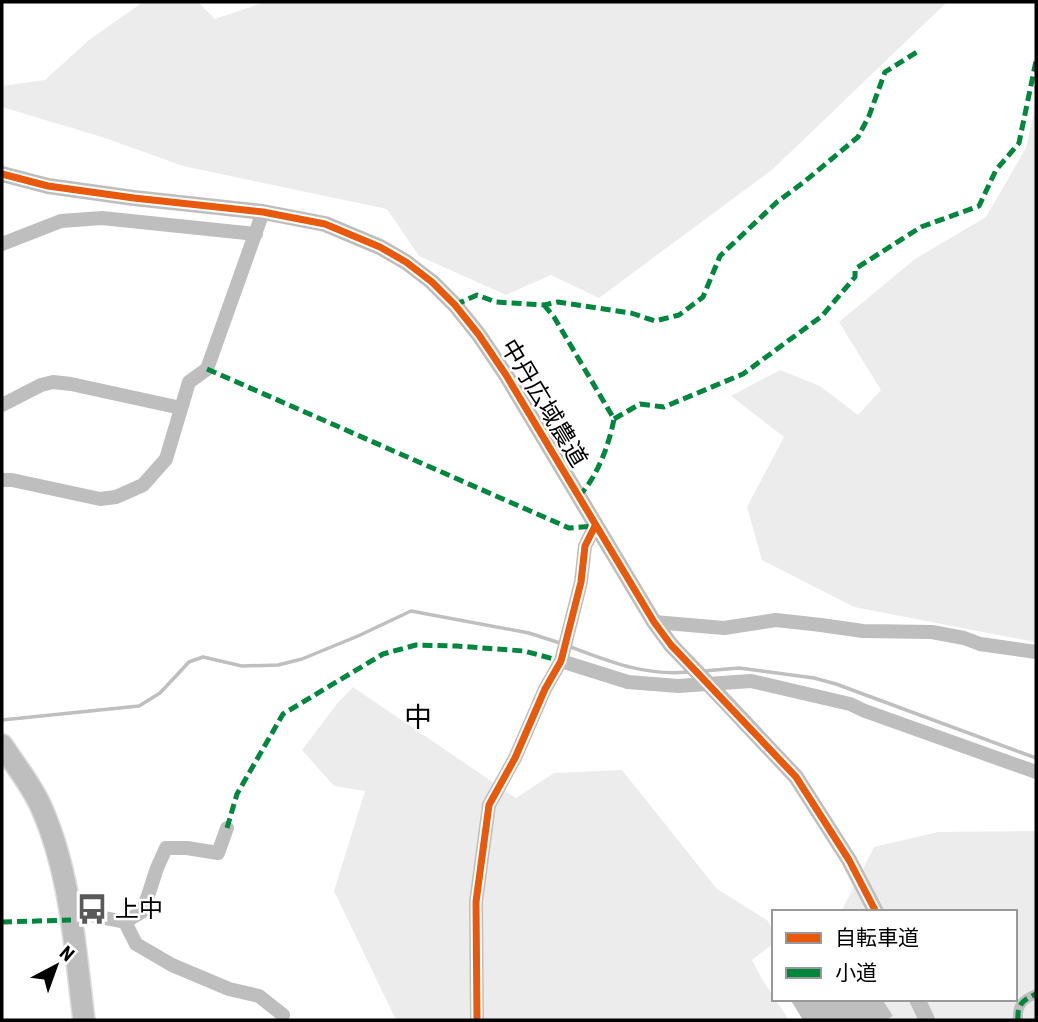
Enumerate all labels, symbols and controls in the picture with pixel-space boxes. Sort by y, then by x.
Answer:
street label: 中丹広域農道 [495,334,593,472]
district label: 中 [404,701,432,734]
bus stop icon: 上中 [75,892,109,926]
place label: 上中 [115,895,163,923]
legend [772,910,1017,1001]
text: 自転車道 [835,926,919,950]
north arrow [21,931,91,1001]
text: N [55,941,79,966]
text: 小道 [835,961,877,985]

